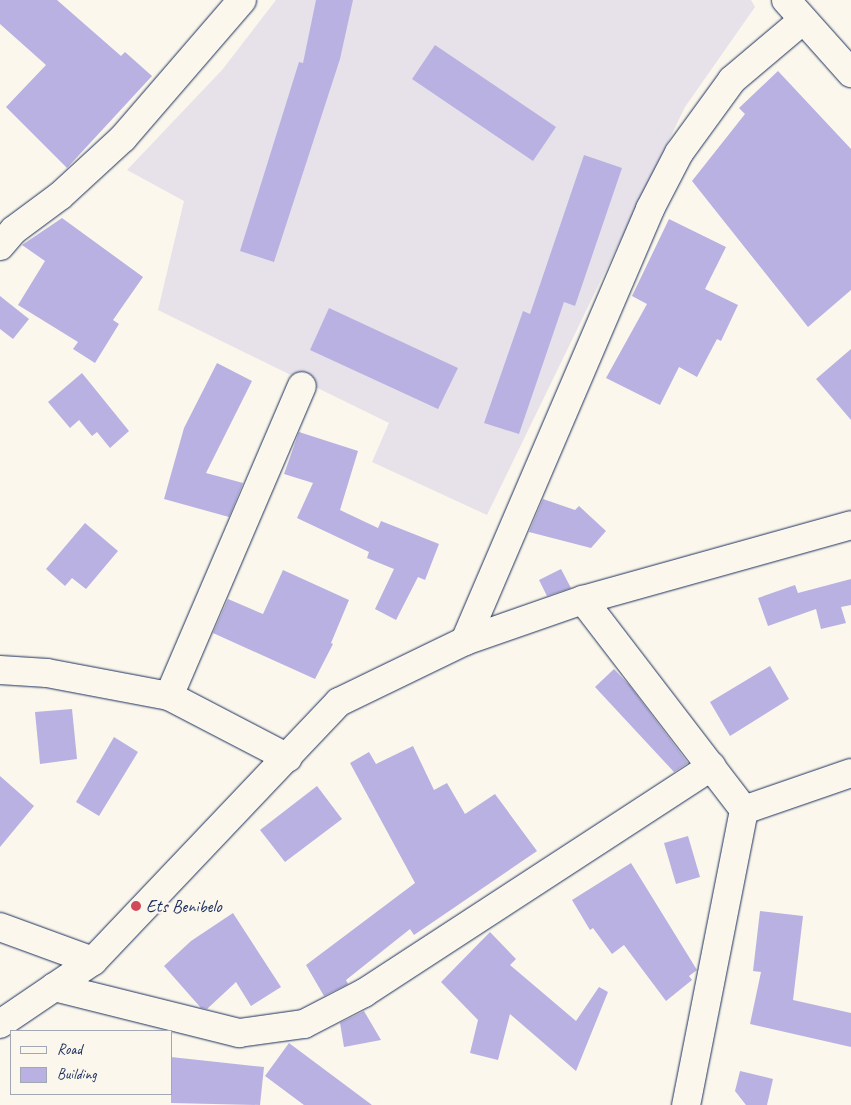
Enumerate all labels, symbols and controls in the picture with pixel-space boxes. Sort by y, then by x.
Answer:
place label: Ets Benibelo [146,895,222,917]
marker: Ets Benibelo [130,900,142,912]
legend [10,1030,172,1095]
text: Road [57,1040,82,1059]
text: Building [57,1065,96,1084]

